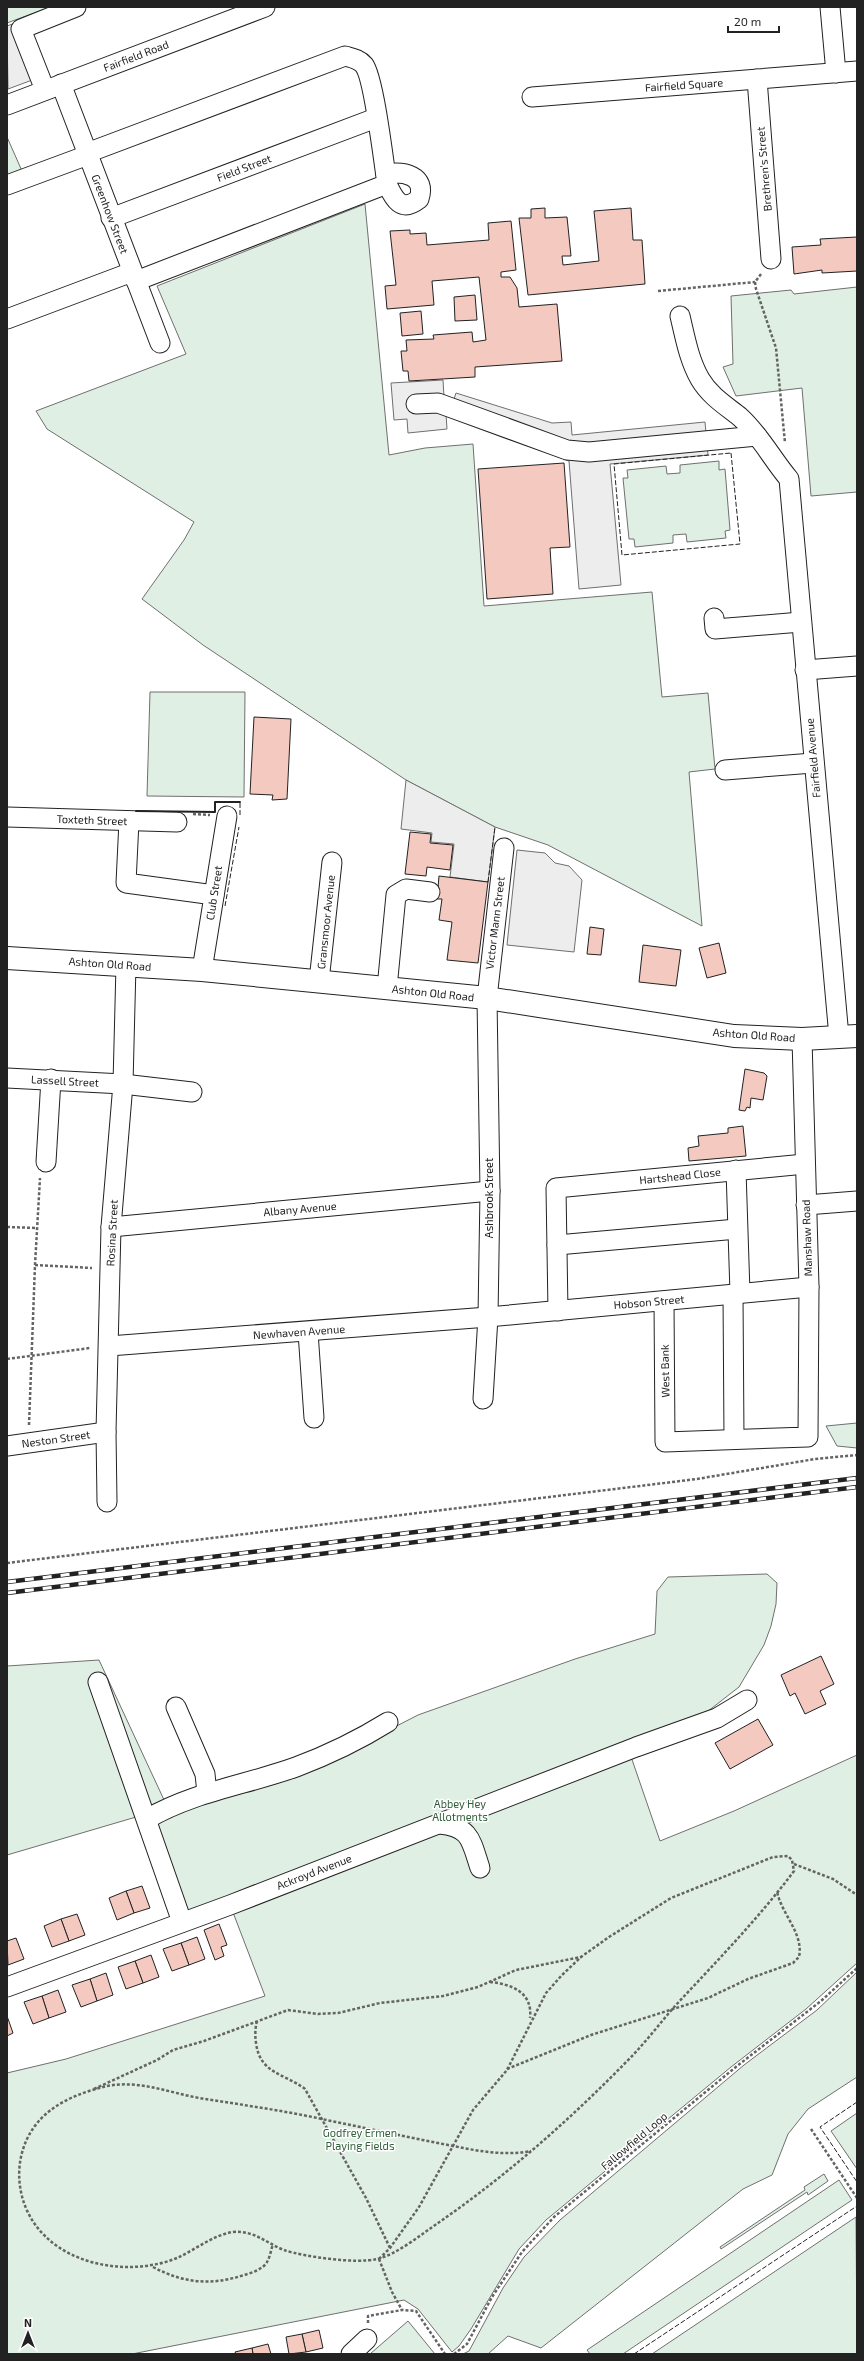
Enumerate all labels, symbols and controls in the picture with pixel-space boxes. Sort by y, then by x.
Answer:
scale bar [728,8,779,34]
text: 20 m [734,14,761,28]
street label: Fairfield Road [101,37,170,74]
street label: Fairfield Square [644,75,724,94]
street label: Brethren's Street [753,126,774,212]
street label: Field Street [215,151,273,184]
street label: Greenhow Street [89,172,132,255]
street label: Fairfield Avenue [803,718,822,798]
street label: Toxteth Street [56,812,128,827]
street label: Club Street [203,865,224,921]
street label: Gransmoor Avenue [314,874,337,970]
street label: Victor Mann Street [482,876,507,970]
street label: Ashton Old Road [68,954,152,973]
street label: Ashton Old Road [391,982,475,1003]
street label: Ashton Old Road [712,1025,796,1044]
street label: Lassell Street [31,1072,99,1089]
street label: Ashbrook Street [482,1158,495,1238]
street label: Hartshead Close [639,1165,721,1186]
street label: Rosina Street [103,1199,120,1267]
street label: Albany Avenue [263,1199,337,1218]
street label: Manshaw Road [799,1199,814,1277]
street label: Hobson Street [613,1292,685,1311]
street label: Newhaven Avenue [252,1322,346,1341]
street label: West Bank [658,1344,671,1398]
street label: Neston Street [21,1427,91,1450]
park label: Abbey Hey Allotments [432,1797,488,1823]
street label: Ackroyd Avenue [274,1851,353,1892]
street label: Fallowfield Loop [598,2109,670,2172]
park label: Godfrey Ermen Playing Fields [323,2126,397,2152]
north arrow [8,2313,48,2353]
text: N [24,2316,32,2329]

